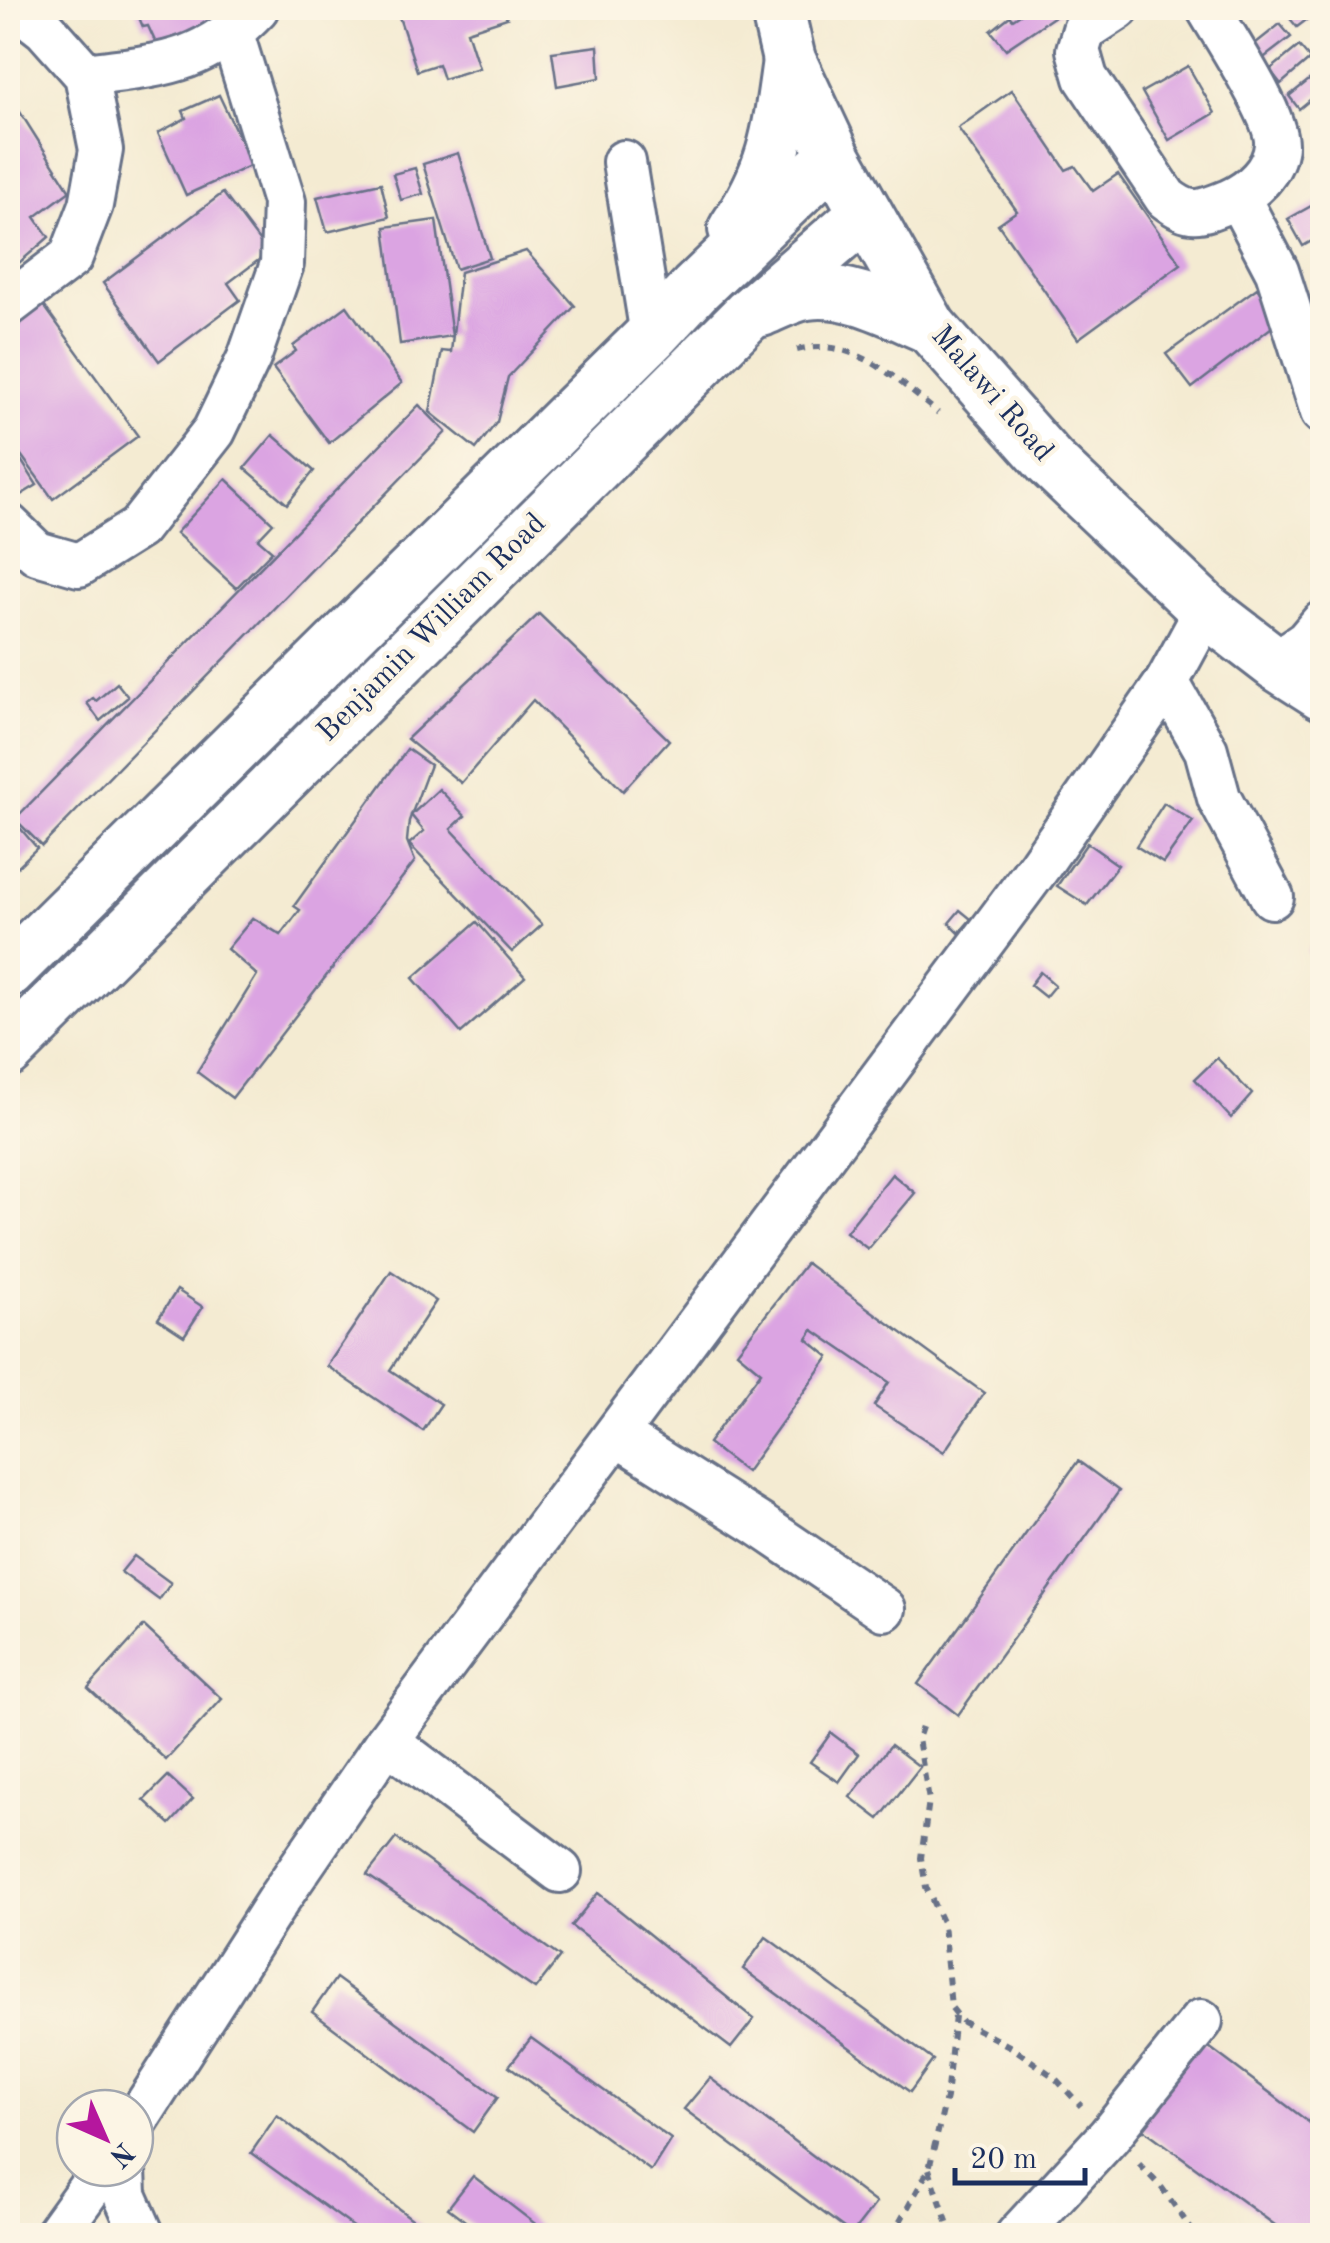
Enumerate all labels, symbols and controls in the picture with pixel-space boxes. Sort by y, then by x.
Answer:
street label: Malawi Road [925,320,1059,468]
street label: Benjamin William Road [312,508,552,748]
north arrow [55,2088,155,2188]
scale bar [955,2123,1085,2185]
text: N [103,2136,138,2171]
text: 20 m [970,2145,1037,2175]

